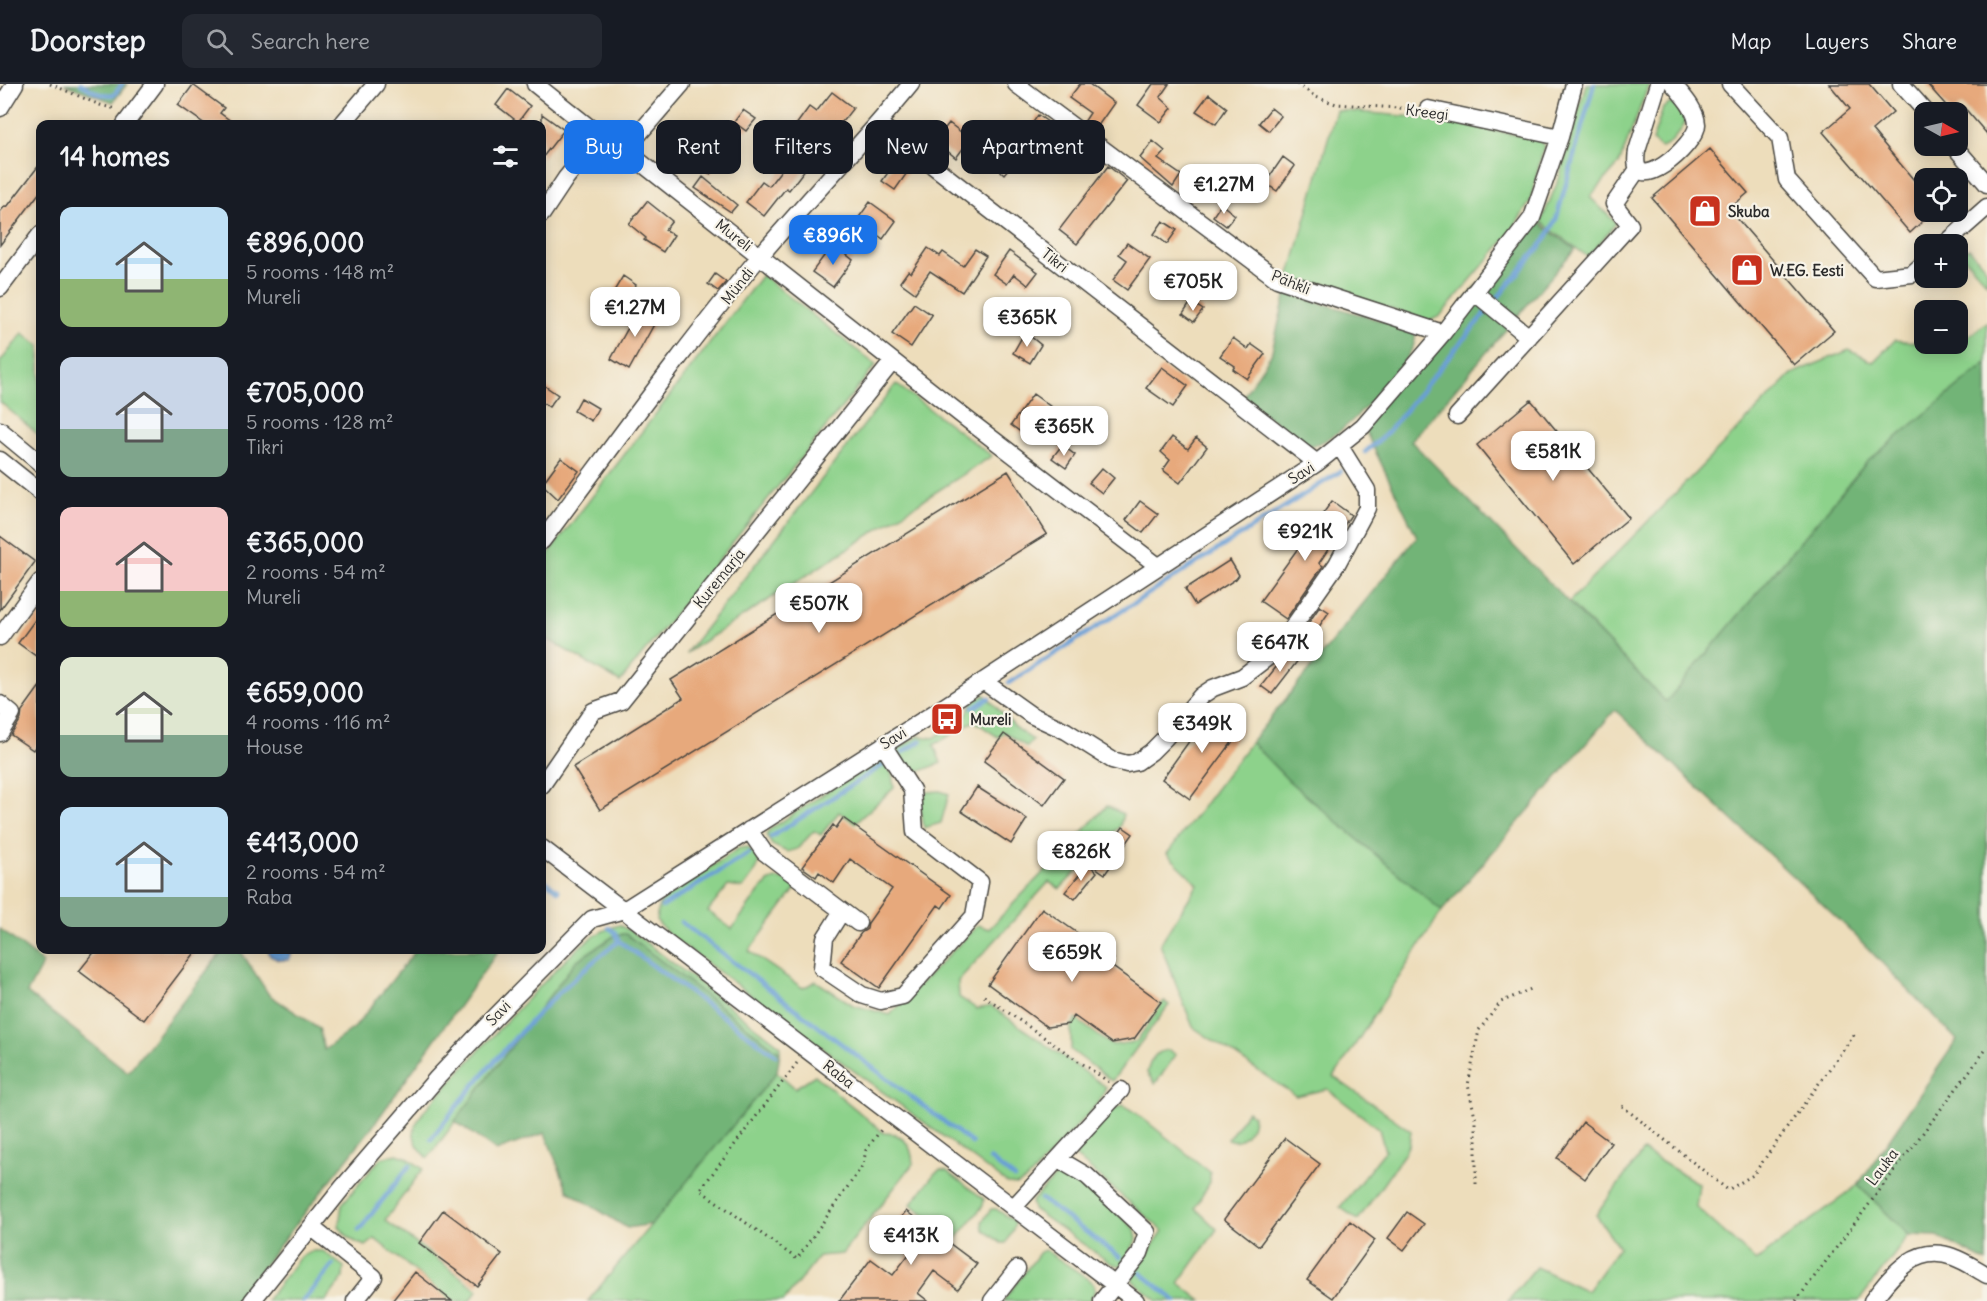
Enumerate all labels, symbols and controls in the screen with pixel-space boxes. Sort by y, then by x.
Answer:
search box [182,14,602,68]
text: Doorstep [30,23,146,59]
icon: search [203,25,236,58]
text: Search here [251,27,370,55]
text: Map [1731,28,1771,55]
text: Layers [1804,28,1869,55]
text: Share [1902,28,1957,55]
street label: Kreegi [1405,100,1449,124]
north arrow [1914,102,1968,156]
map controls [1914,102,1968,354]
chip: Buy [564,120,644,174]
chip: Rent [656,120,741,174]
chip: Filters [753,120,853,174]
chip: New [865,120,949,174]
chip: Apartment [961,120,1105,174]
text: 14 homes [60,140,170,173]
icon: filters [489,140,522,173]
pin: €1.27M [1175,164,1273,215]
button: locate [1914,168,1968,222]
text: €1.27M [1193,171,1255,196]
shop icon: Skuba [1687,193,1723,229]
place label: Skuba [1728,202,1770,221]
street label: Mureli [712,215,756,255]
pin: €896K [791,215,875,266]
text: €896K [803,222,863,247]
text: €896,000 [246,226,364,259]
icon: home [108,231,180,303]
button: + [1914,234,1968,288]
street label: Tikri [1038,244,1072,276]
shop icon: W.EG. Eesti [1729,252,1765,288]
text: 5 rooms · 148 m² [246,259,394,284]
pin: €705K [1151,261,1235,312]
place label: W.EG. Eesti [1770,261,1844,280]
street label: Mündi [717,264,757,308]
street label: Pähkli [1269,266,1313,298]
text: €705K [1163,268,1223,293]
text: Mureli [246,284,301,309]
pin: €1.27M [586,287,684,338]
text: €1.27M [604,294,666,319]
pin: €365K [985,297,1069,348]
button: − [1914,300,1968,354]
text: €365K [997,304,1057,329]
text: €705,000 [246,376,364,409]
icon: home [108,381,180,453]
pin: €365K [1022,406,1106,457]
text: 5 rooms · 128 m² [246,409,394,434]
text: €365K [1034,413,1094,438]
pin: €581K [1511,431,1595,482]
text: Tikri [246,434,284,459]
text: €581K [1525,438,1581,463]
street label: Savi [1284,458,1318,488]
pin: €921K [1263,511,1347,562]
text: €921K [1277,518,1333,543]
text: €365,000 [246,526,364,559]
icon: home [108,531,180,603]
street label: Kuremarja [689,544,749,612]
text: 2 rooms · 54 m² [246,559,386,584]
pin: €507K [777,583,861,634]
text: Mureli [246,584,301,609]
text: €507K [789,590,849,615]
pin: €647K [1238,622,1322,673]
text: €647K [1251,629,1309,654]
text: €659,000 [246,676,364,709]
icon: home [108,681,180,753]
bus stop icon: Mureli [929,701,965,737]
pin: €349K [1160,703,1244,754]
text: 4 rooms · 116 m² [246,709,391,734]
place label: Mureli [970,710,1011,729]
text: €349K [1172,710,1232,735]
street label: Savi [876,723,910,753]
text: House [246,734,303,759]
text: €413,000 [246,826,359,859]
icon: home [108,831,180,903]
pin: €826K [1039,831,1123,882]
text: €826K [1051,838,1111,863]
text: 2 rooms · 54 m² [246,859,386,884]
text: Raba [246,884,293,909]
pin: €659K [1030,932,1114,983]
text: €659K [1042,939,1102,964]
street label: Savi [482,996,514,1030]
street label: Raba [819,1056,859,1092]
street label: Lauka [1862,1144,1902,1189]
pin: €413K [869,1215,953,1266]
text: €413K [883,1222,939,1247]

